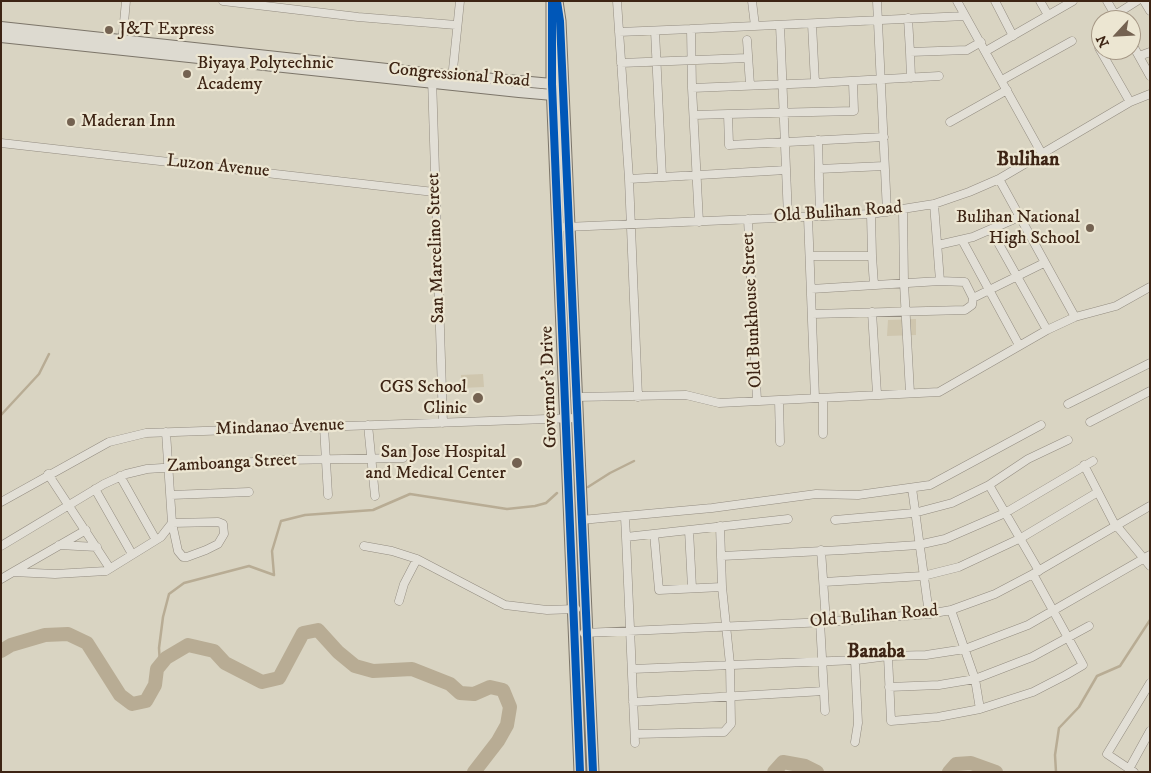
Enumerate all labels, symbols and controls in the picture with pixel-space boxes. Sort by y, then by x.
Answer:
north arrow [1091,10,1141,60]
place label: J&T Express [119,19,214,41]
marker: J&T Express [103,24,115,36]
text: N [1093,32,1114,50]
place label: Biyaya Polytechnic Academy [197,53,334,96]
street label: Congressional Road [387,59,531,93]
marker: Biyaya Polytechnic Academy [181,68,193,80]
place label: Maderan Inn [81,111,175,133]
marker: Maderan Inn [65,116,77,128]
district label: Bulihan [997,149,1059,173]
street label: Luzon Avenue [165,151,271,183]
street label: San Marcelino Street [424,172,450,324]
street label: Old Bulihan Road [773,198,903,228]
place label: Bulihan National High School [956,207,1080,250]
marker: Bulihan National High School [1084,222,1096,234]
street label: Old Bunkhouse Street [738,232,768,388]
street label: Governor's Drive [537,325,563,449]
place label: CGS School Clinic [380,377,467,419]
marker: CGS School Clinic [471,391,485,405]
street label: Mindanao Avenue [215,415,345,441]
place label: San Jose Hospital and Medical Center [366,442,506,484]
street label: Zamboanga Street [167,450,297,478]
marker: San Jose Hospital and Medical Center [510,456,524,470]
street label: Old Bulihan Road [809,601,939,633]
district label: Banaba [847,641,905,665]

